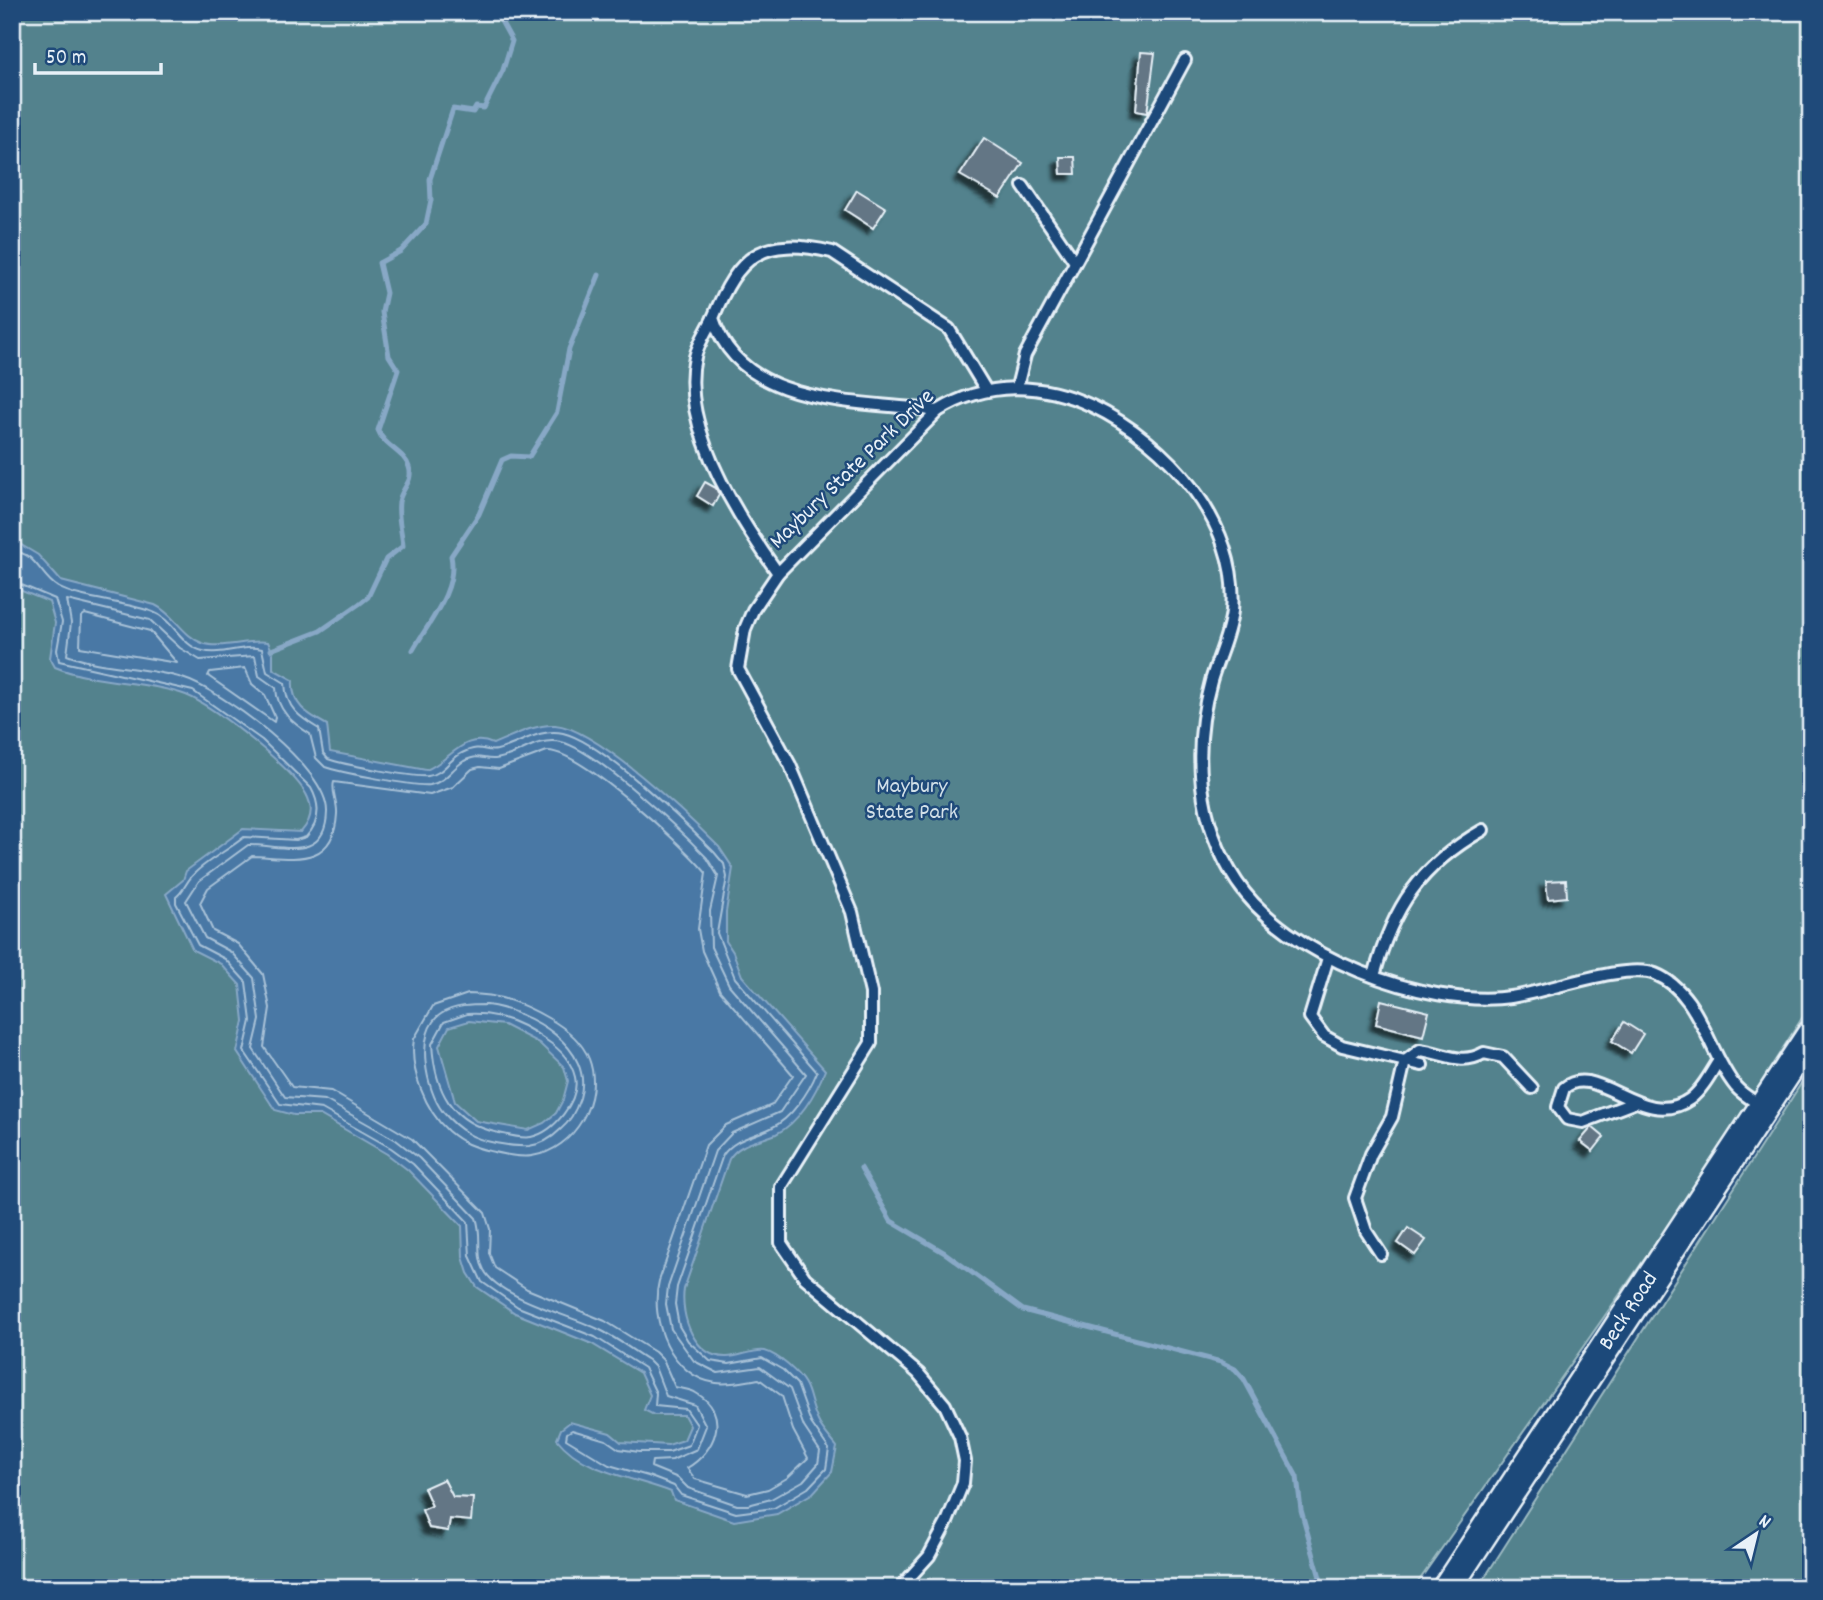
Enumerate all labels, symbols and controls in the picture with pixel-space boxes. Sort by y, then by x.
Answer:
scale bar [35,32,161,76]
text: 50 m [46,44,86,74]
street label: Maybury State Park Drive [763,382,943,558]
park label: Maybury State Park [866,771,958,830]
street label: Beck Road [1591,1266,1667,1357]
north arrow [1722,1498,1792,1568]
text: N [1752,1509,1775,1537]

